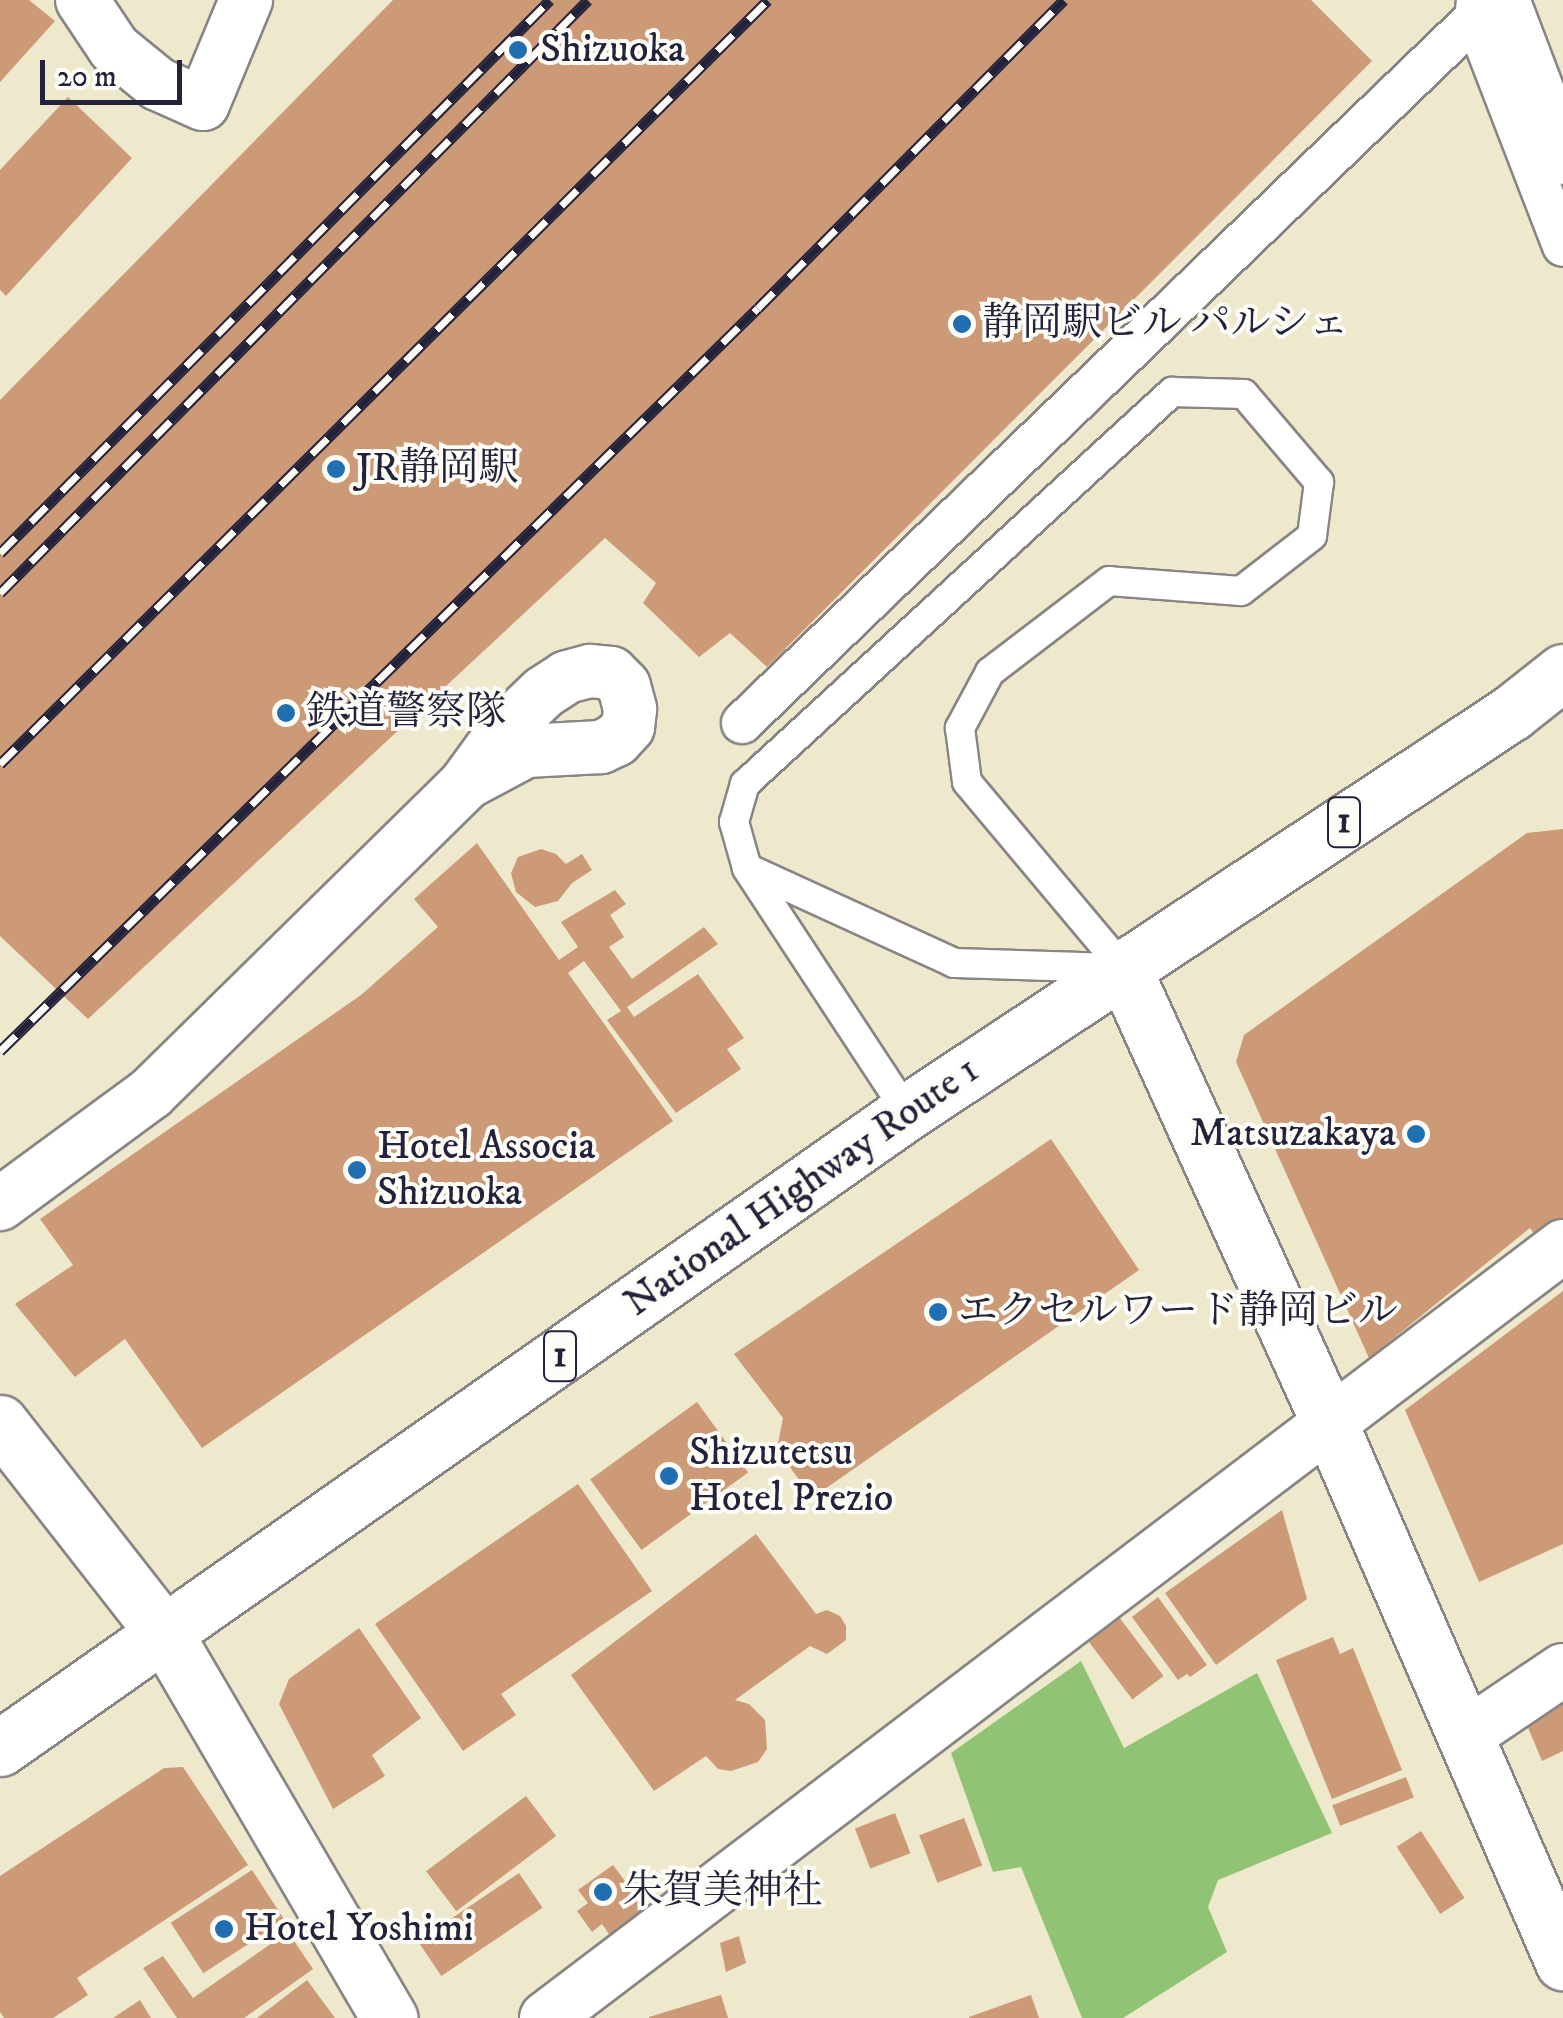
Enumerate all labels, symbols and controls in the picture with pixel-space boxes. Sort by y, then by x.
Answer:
place label: Shizuoka [540,26,685,74]
marker: Shizuoka [505,37,531,63]
scale bar [45,40,188,102]
text: 20 m [57,59,117,96]
place label: 静岡駅ビル パルシェ [982,300,1351,348]
marker: 静岡駅ビル パルシェ [951,313,973,335]
place label: JR静岡駅 [356,445,519,493]
marker: JR静岡駅 [325,458,347,480]
place label: 鉄道警察隊 [306,689,506,737]
marker: 鉄道警察隊 [275,702,297,724]
road number: 1 [1326,789,1362,855]
street label: National Highway Route 1 [616,1046,988,1328]
place label: Matsuzakaya [1190,1110,1396,1158]
place label: Hotel Associa Shizuoka [377,1123,596,1217]
marker: Matsuzakaya [1405,1123,1427,1145]
marker: Hotel Associa Shizuoka [346,1159,368,1181]
place label: エクセルワード静岡ビル [958,1288,1398,1336]
marker: エクセルワード静岡ビル [927,1301,949,1323]
road number: 1 [542,1323,578,1389]
place label: Shizutetsu Hotel Prezio [689,1429,893,1523]
marker: Shizutetsu Hotel Prezio [658,1465,680,1487]
place label: 朱賀美神社 [623,1868,823,1916]
marker: 朱賀美神社 [592,1881,614,1903]
place label: Hotel Yoshimi [244,1905,474,1953]
marker: Hotel Yoshimi [213,1918,235,1940]

